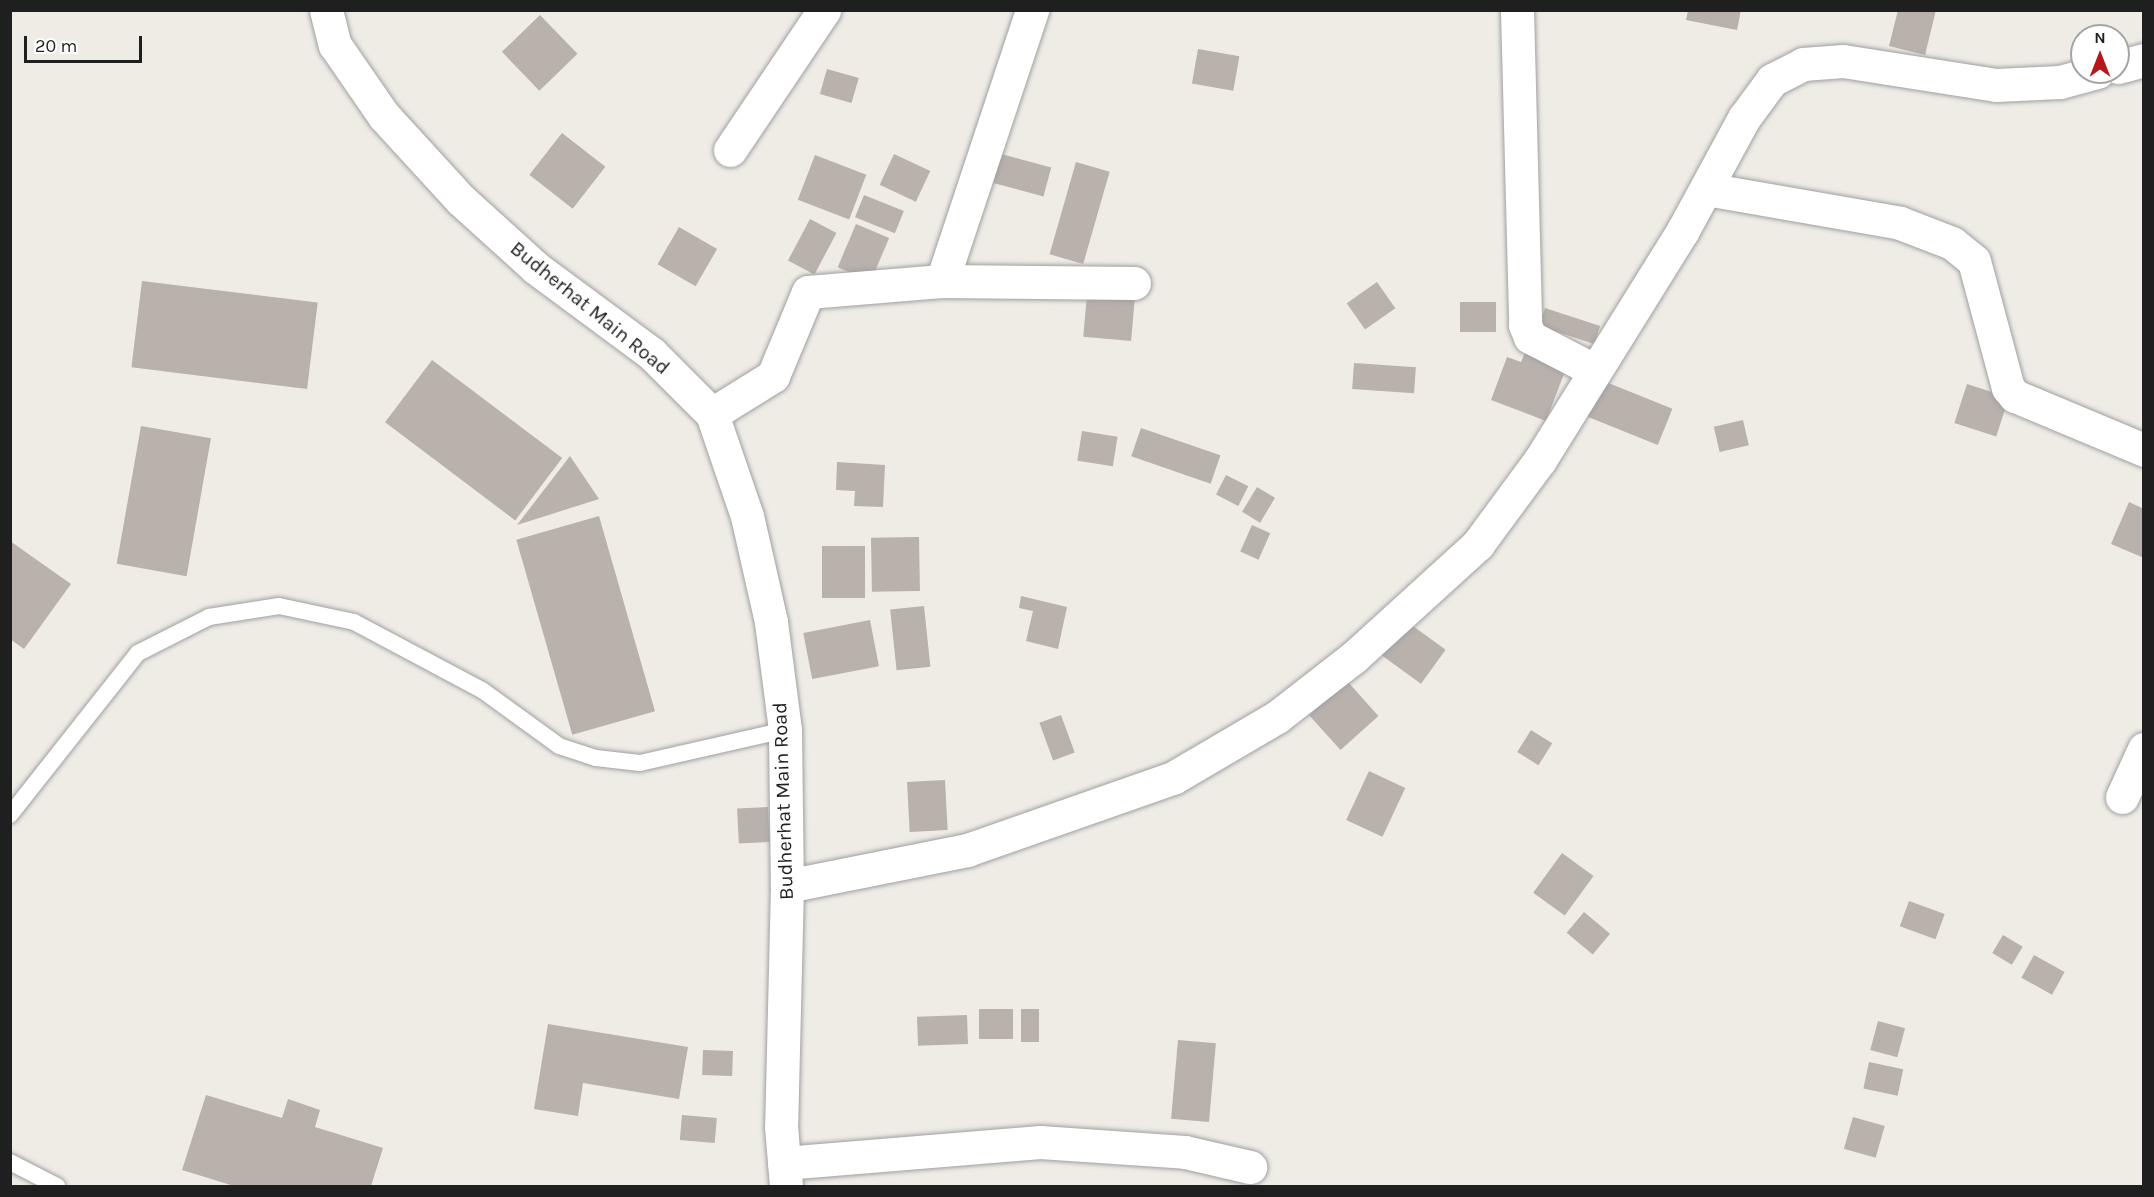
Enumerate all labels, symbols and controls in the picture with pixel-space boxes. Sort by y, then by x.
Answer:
scale bar [27,24,146,62]
north arrow [2070,24,2130,84]
text: N [2094,28,2106,47]
text: 20 m [35,35,77,57]
street label: Budherhat Main Road [505,236,675,380]
street label: Budherhat Main Road [768,702,798,900]

